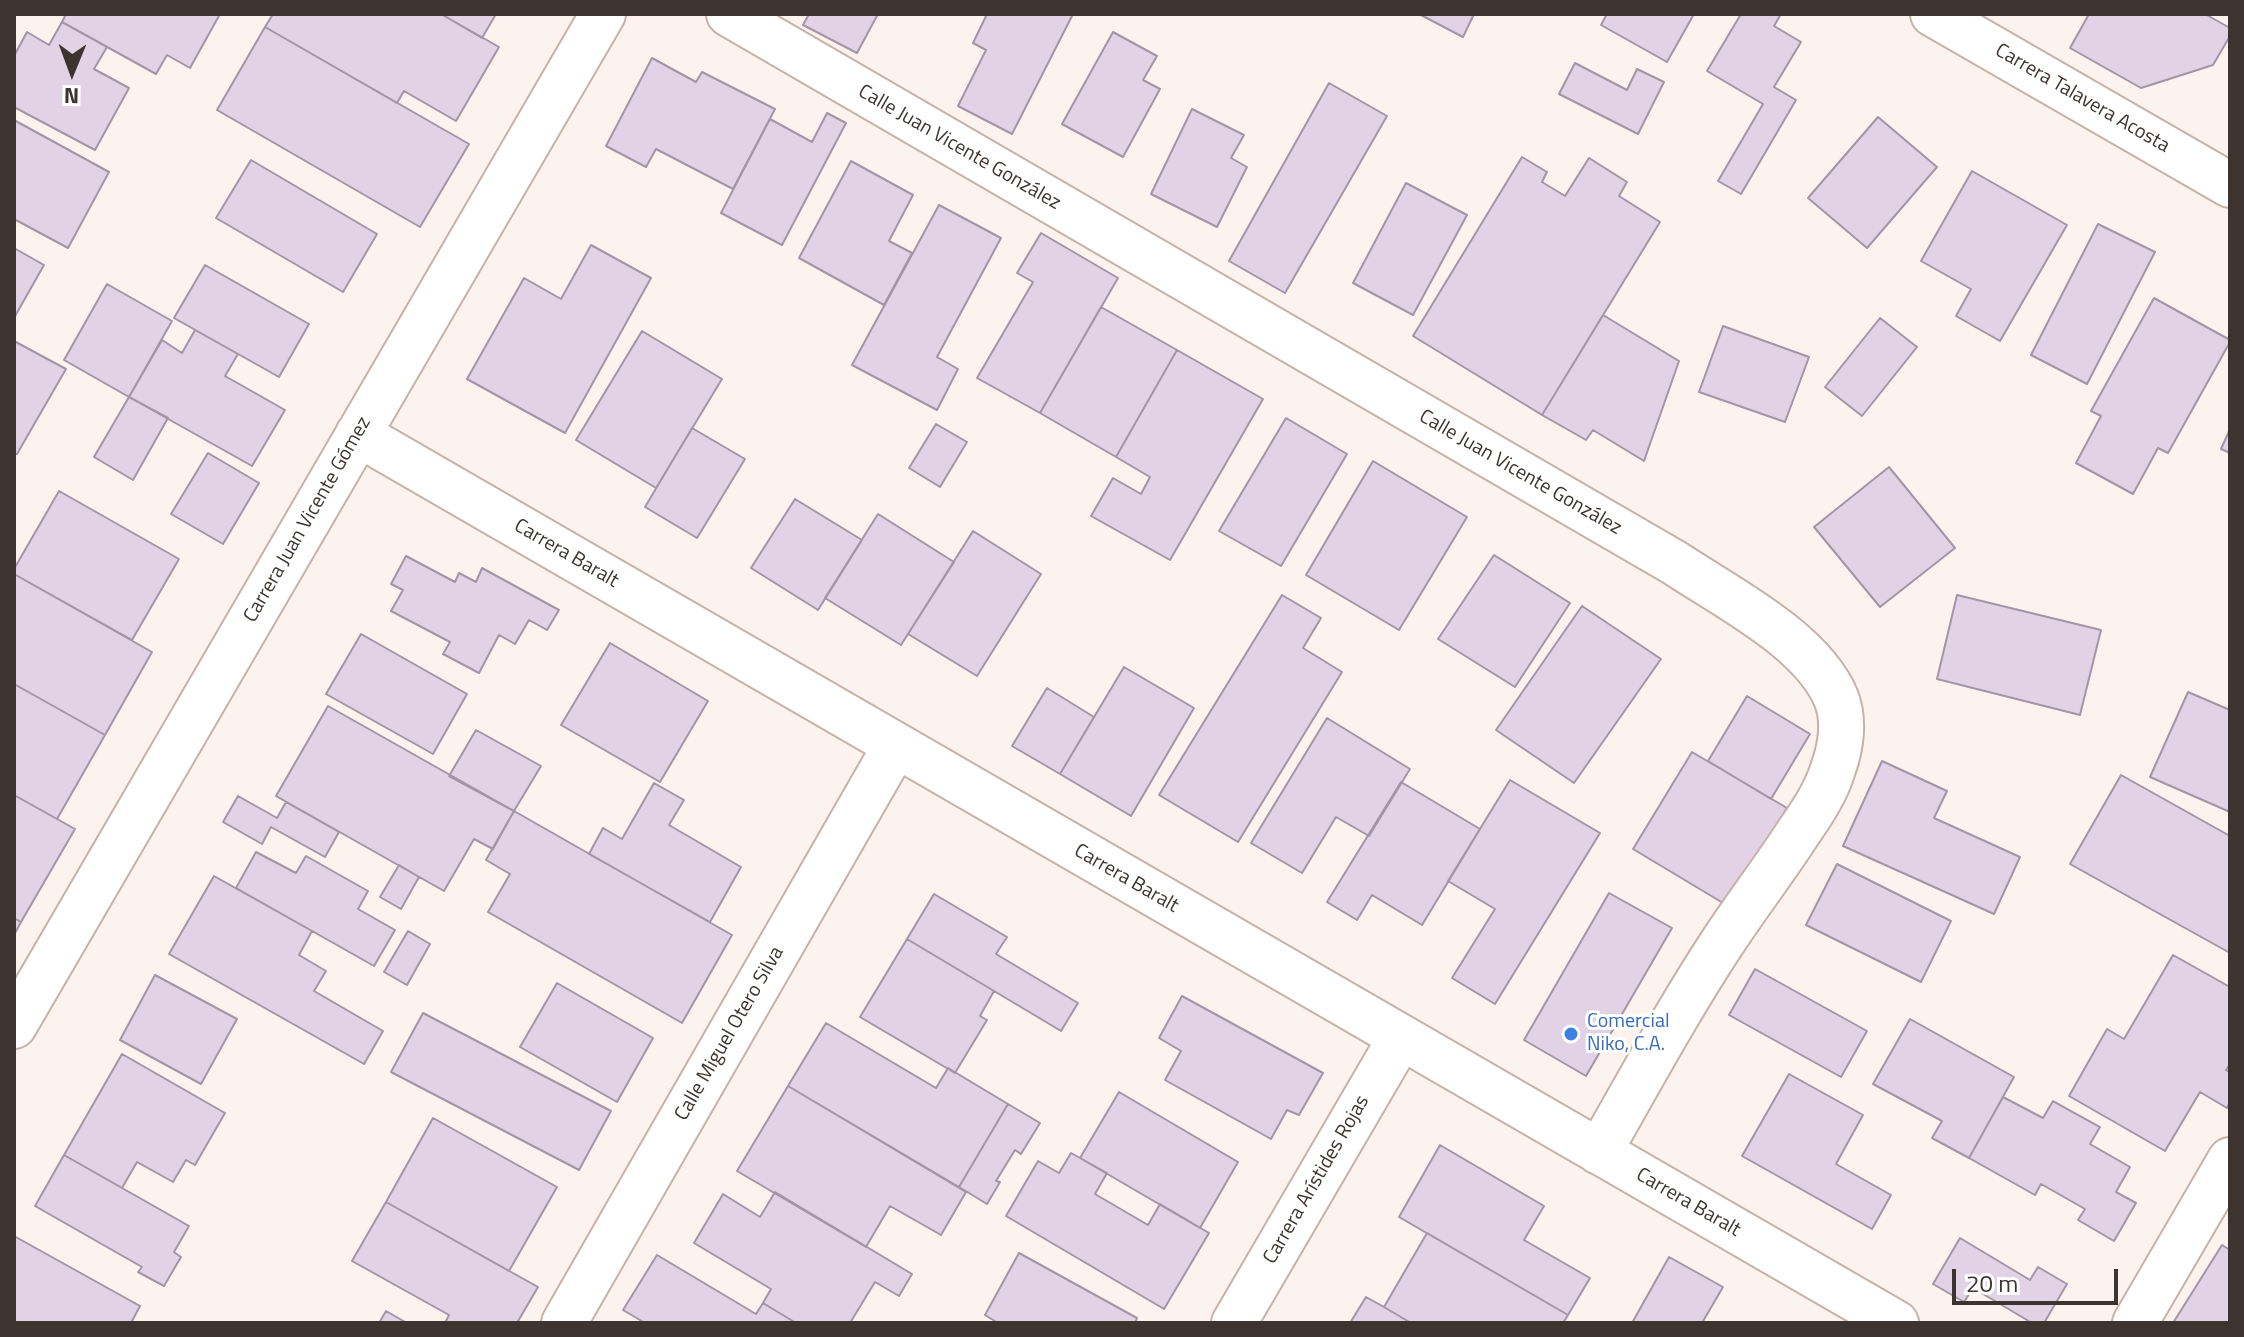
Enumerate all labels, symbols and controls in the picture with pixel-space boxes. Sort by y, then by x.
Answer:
north arrow [32,32,112,112]
street label: Carrera Talavera Acosta [1990,39,2174,159]
text: N [64,79,80,113]
street label: Calle Juan Vicente González [854,80,1064,216]
street label: Calle Juan Vicente González [1415,405,1625,541]
street label: Carrera Juan Vicente Gómez [239,413,377,627]
street label: Carrera Baralt [509,514,623,594]
street label: Carrera Baralt [1069,839,1183,919]
street label: Calle Miguel Otero Silva [670,943,790,1125]
place label: Comercial Niko, C.A. [1587,1010,1670,1057]
marker: Comercial Niko, C.A. [1562,1025,1580,1043]
street label: Carrera Arístides Rojas [1259,1091,1375,1269]
street label: Carrera Baralt [1631,1163,1745,1243]
scale bar [1956,1253,2122,1303]
text: 20 m [1966,1265,2018,1301]

